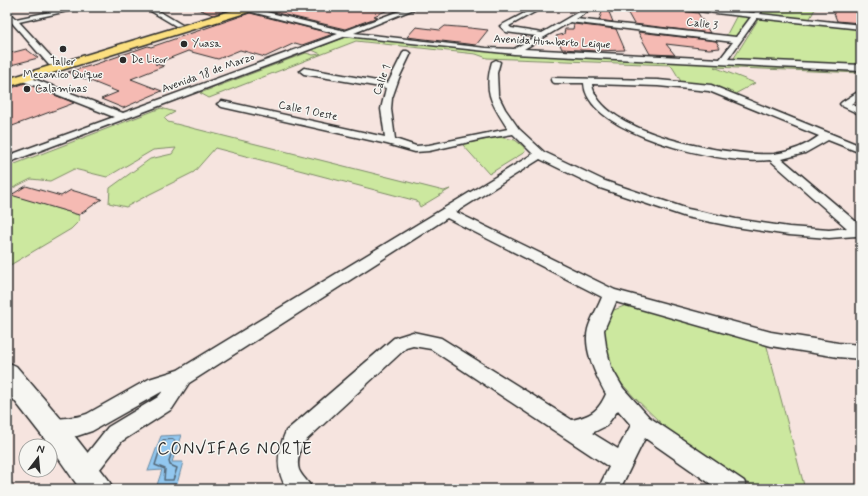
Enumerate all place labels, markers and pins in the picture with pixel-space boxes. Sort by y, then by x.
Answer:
place label: Yuasa [192,37,221,51]
marker: Yuasa [179,39,189,49]
marker: Taller Mecanico Quique [58,44,68,54]
place label: De Licor [131,53,168,67]
place label: Taller Mecanico Quique [23,55,103,82]
marker: De Licor [118,55,128,65]
place label: Calaminas [35,82,87,96]
marker: Calaminas [22,84,32,94]

